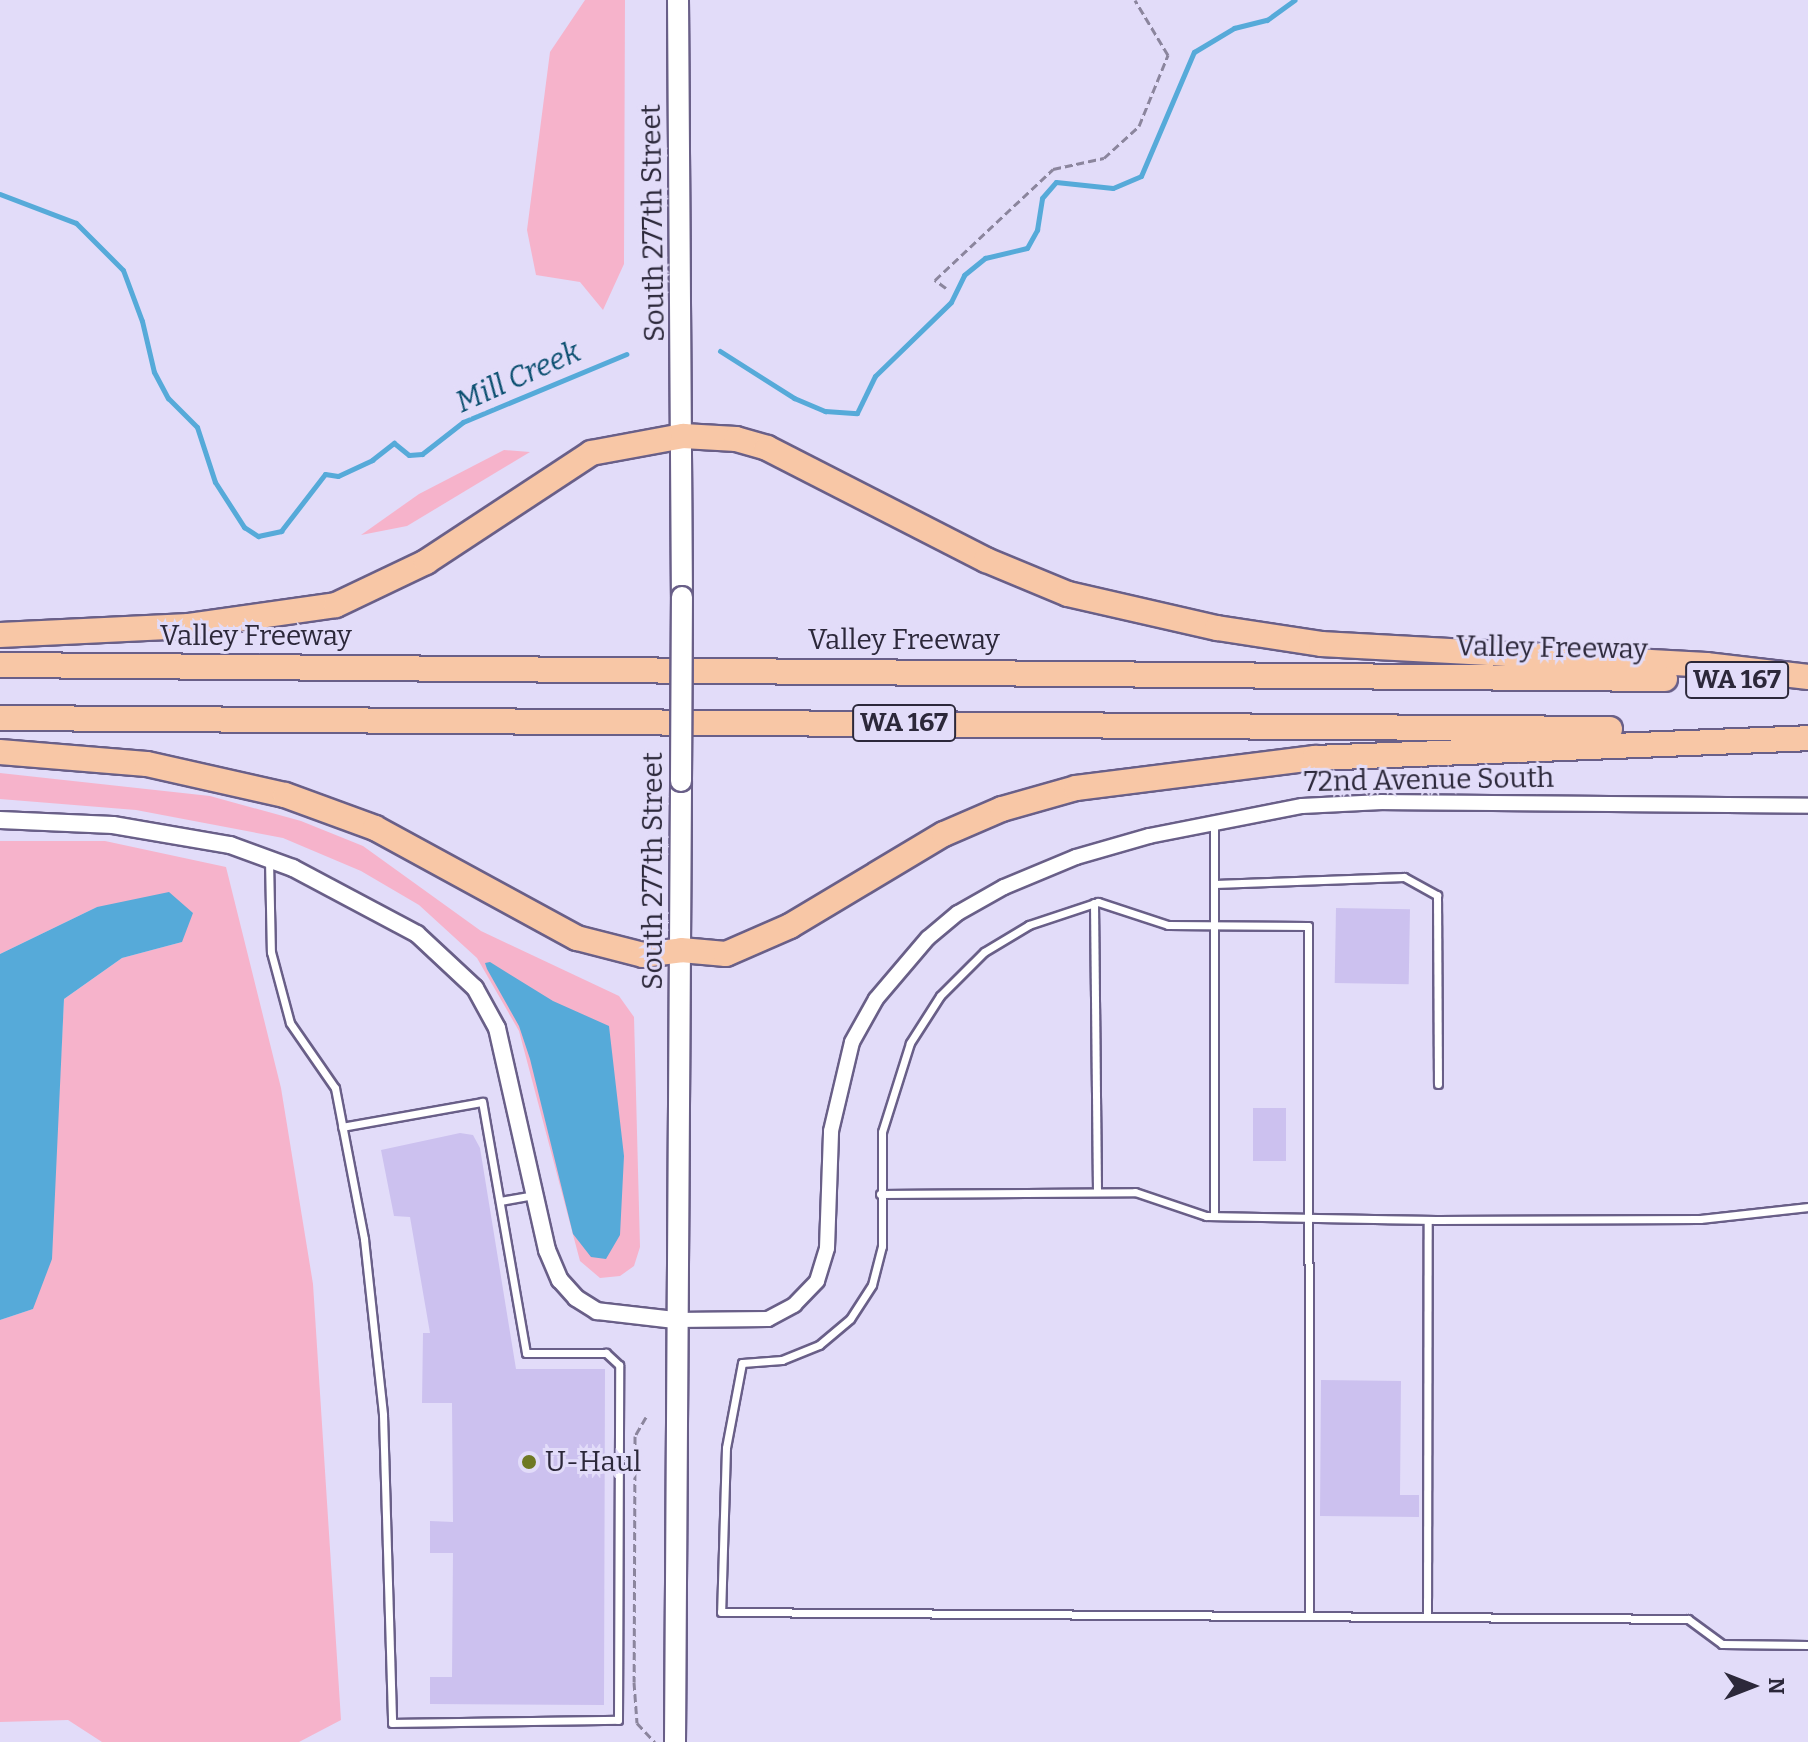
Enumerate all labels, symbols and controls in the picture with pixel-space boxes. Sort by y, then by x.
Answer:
street label: South 277th Street [634,104,672,342]
water label: Mill Creek [450,334,586,420]
street label: Valley Freeway [160,619,352,653]
street label: Valley Freeway [808,623,1000,657]
street label: Valley Freeway [1456,630,1648,666]
road number: WA 167 [1685,658,1789,702]
road number: WA 167 [852,701,956,745]
street label: South 277th Street [636,752,670,990]
street label: 72nd Avenue South [1304,761,1554,799]
place label: U-Haul [545,1445,641,1479]
marker: U-Haul [520,1453,538,1471]
north arrow [1712,1646,1792,1726]
text: N [1763,1678,1790,1694]

